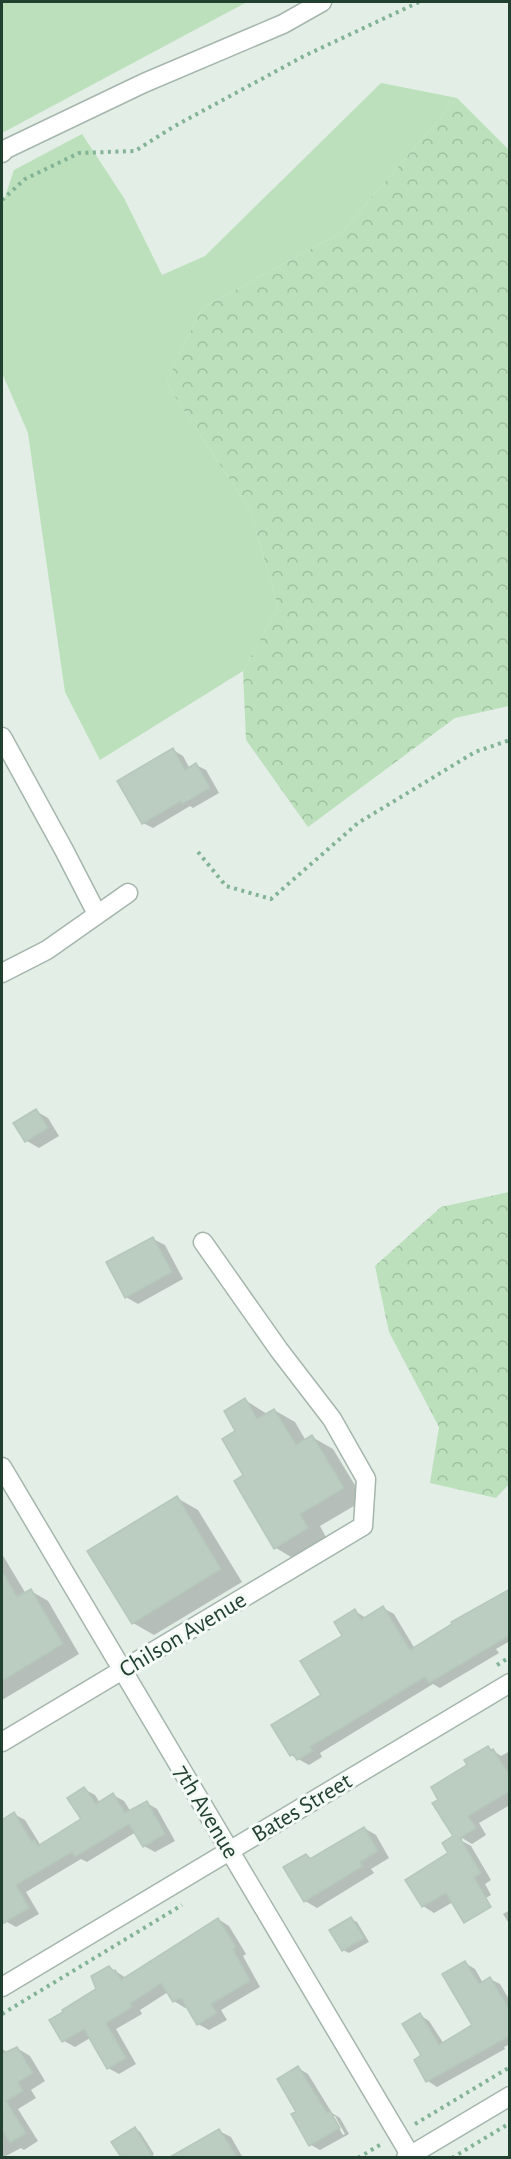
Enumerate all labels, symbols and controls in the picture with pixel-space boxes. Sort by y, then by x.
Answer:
street label: Chilson Avenue [115,1588,251,1682]
street label: 7th Avenue [169,1761,243,1863]
street label: Bates Street [248,1769,356,1847]

